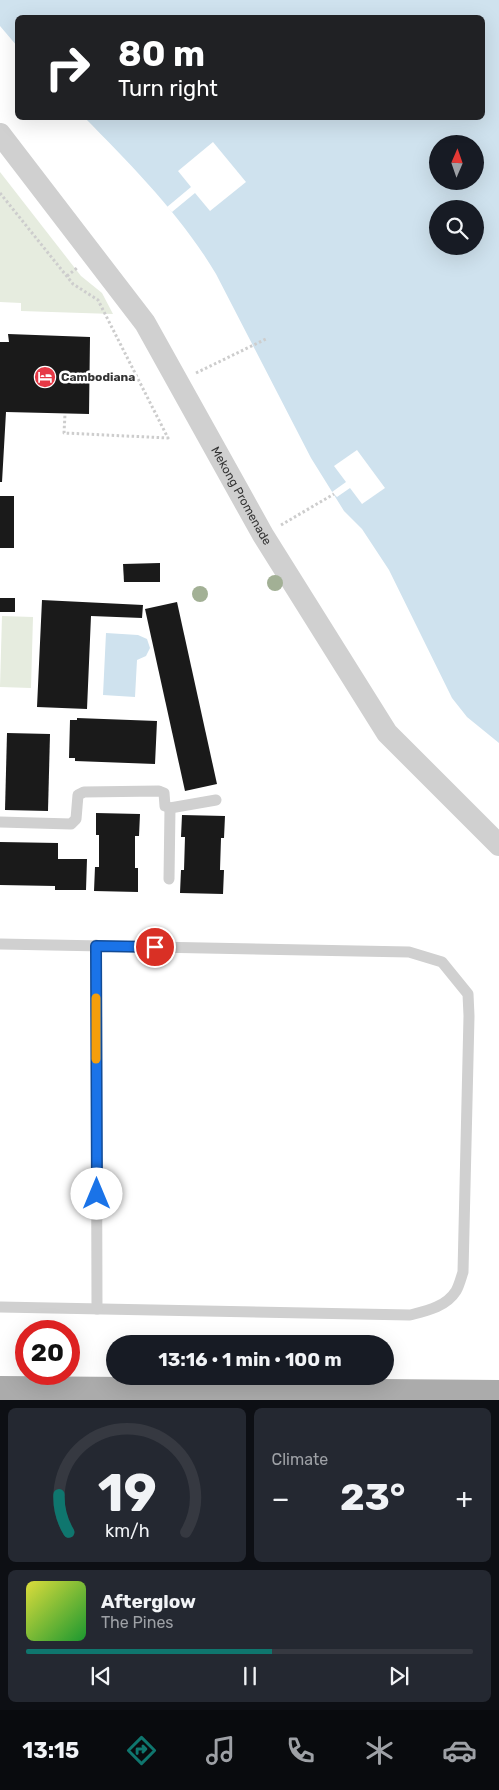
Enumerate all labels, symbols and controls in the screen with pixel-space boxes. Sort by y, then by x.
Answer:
text: 80 m [118,33,205,75]
icon: right [35,35,100,100]
text: Turn right [118,75,218,102]
north arrow [429,135,484,190]
map controls [429,135,484,255]
button: search [429,200,484,255]
hotel icon: Cambodiana [33,365,57,389]
place label: Cambodiana [61,370,135,384]
street label: Mekong Promenade [208,444,275,548]
pin [134,926,176,968]
icon: arrive [141,933,169,961]
position arrow [70,1167,122,1219]
speed limit sign: 20 [15,1320,80,1385]
text: 13:16 · 1 min · 100 m [158,1348,342,1371]
text: Climate [272,1450,328,1469]
text: 19 [97,1462,156,1524]
text: 23° [340,1474,405,1520]
text: − [272,1482,290,1515]
text: + [456,1482,473,1515]
text: km/h [104,1520,149,1541]
text: Afterglow [101,1590,196,1613]
text: The Pines [101,1613,174,1632]
icon: previous [87,1662,115,1690]
icon: pause [236,1662,264,1690]
icon: next [385,1662,413,1690]
icon: directions [124,1733,159,1768]
icon: music [203,1733,238,1768]
icon: phone [283,1733,318,1768]
icon: climate [362,1733,397,1768]
icon: car [442,1733,477,1768]
text: 13:15 [22,1737,79,1764]

